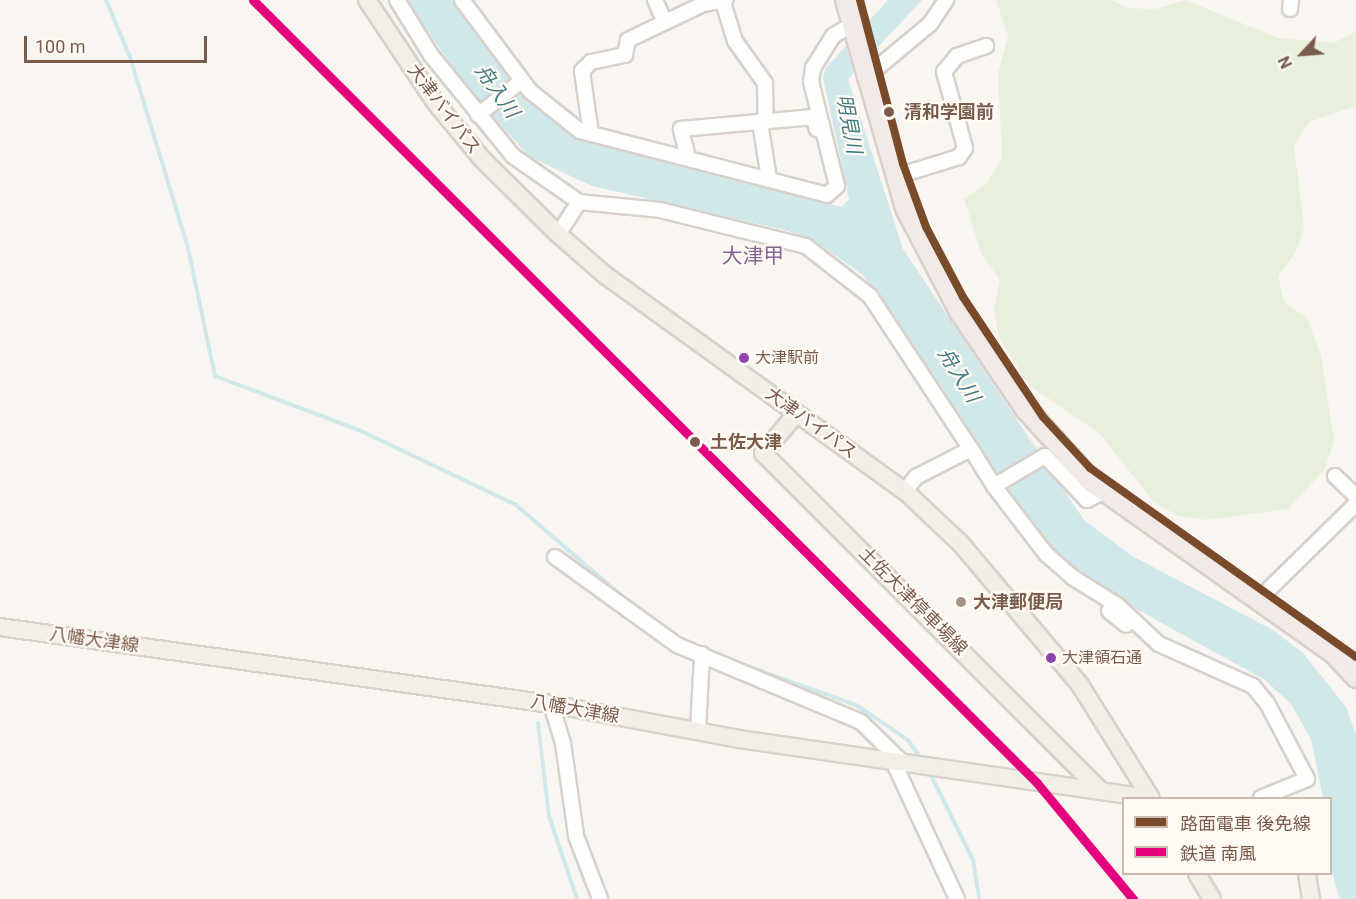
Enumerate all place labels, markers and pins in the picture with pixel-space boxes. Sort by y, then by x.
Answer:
place label: 清和学園前 [904,101,994,123]
marker: 清和学園前 [879,102,899,122]
place label: 大津駅前 [755,348,819,368]
marker: 大津駅前 [738,352,750,364]
place label: 土佐大津 [710,431,782,453]
marker: 土佐大津 [685,432,705,452]
place label: 大津郵便局 [973,591,1063,613]
marker: 大津郵便局 [954,595,968,609]
place label: 大津領石通 [1062,648,1142,668]
marker: 大津領石通 [1045,652,1057,664]

